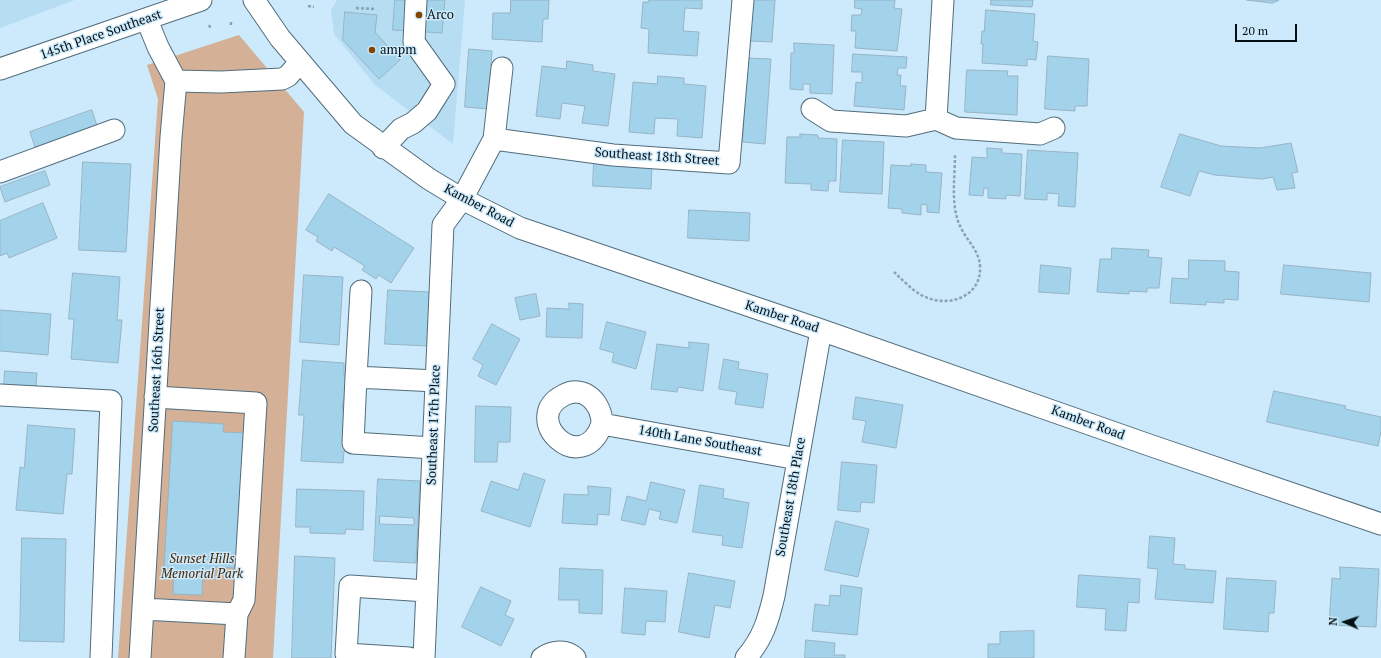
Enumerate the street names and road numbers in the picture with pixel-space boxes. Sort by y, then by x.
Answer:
street label: 145th Place Southeast [38,7,164,63]
street label: Southeast 18th Street [594,145,720,169]
street label: Kamber Road [441,181,517,231]
street label: Kamber Road [743,298,821,336]
street label: Southeast 16th Street [146,307,168,433]
street label: Southeast 17th Place [424,365,444,485]
street label: Kamber Road [1049,403,1127,443]
street label: 140th Lane Southeast [637,422,763,460]
street label: Southeast 18th Place [773,436,809,558]

